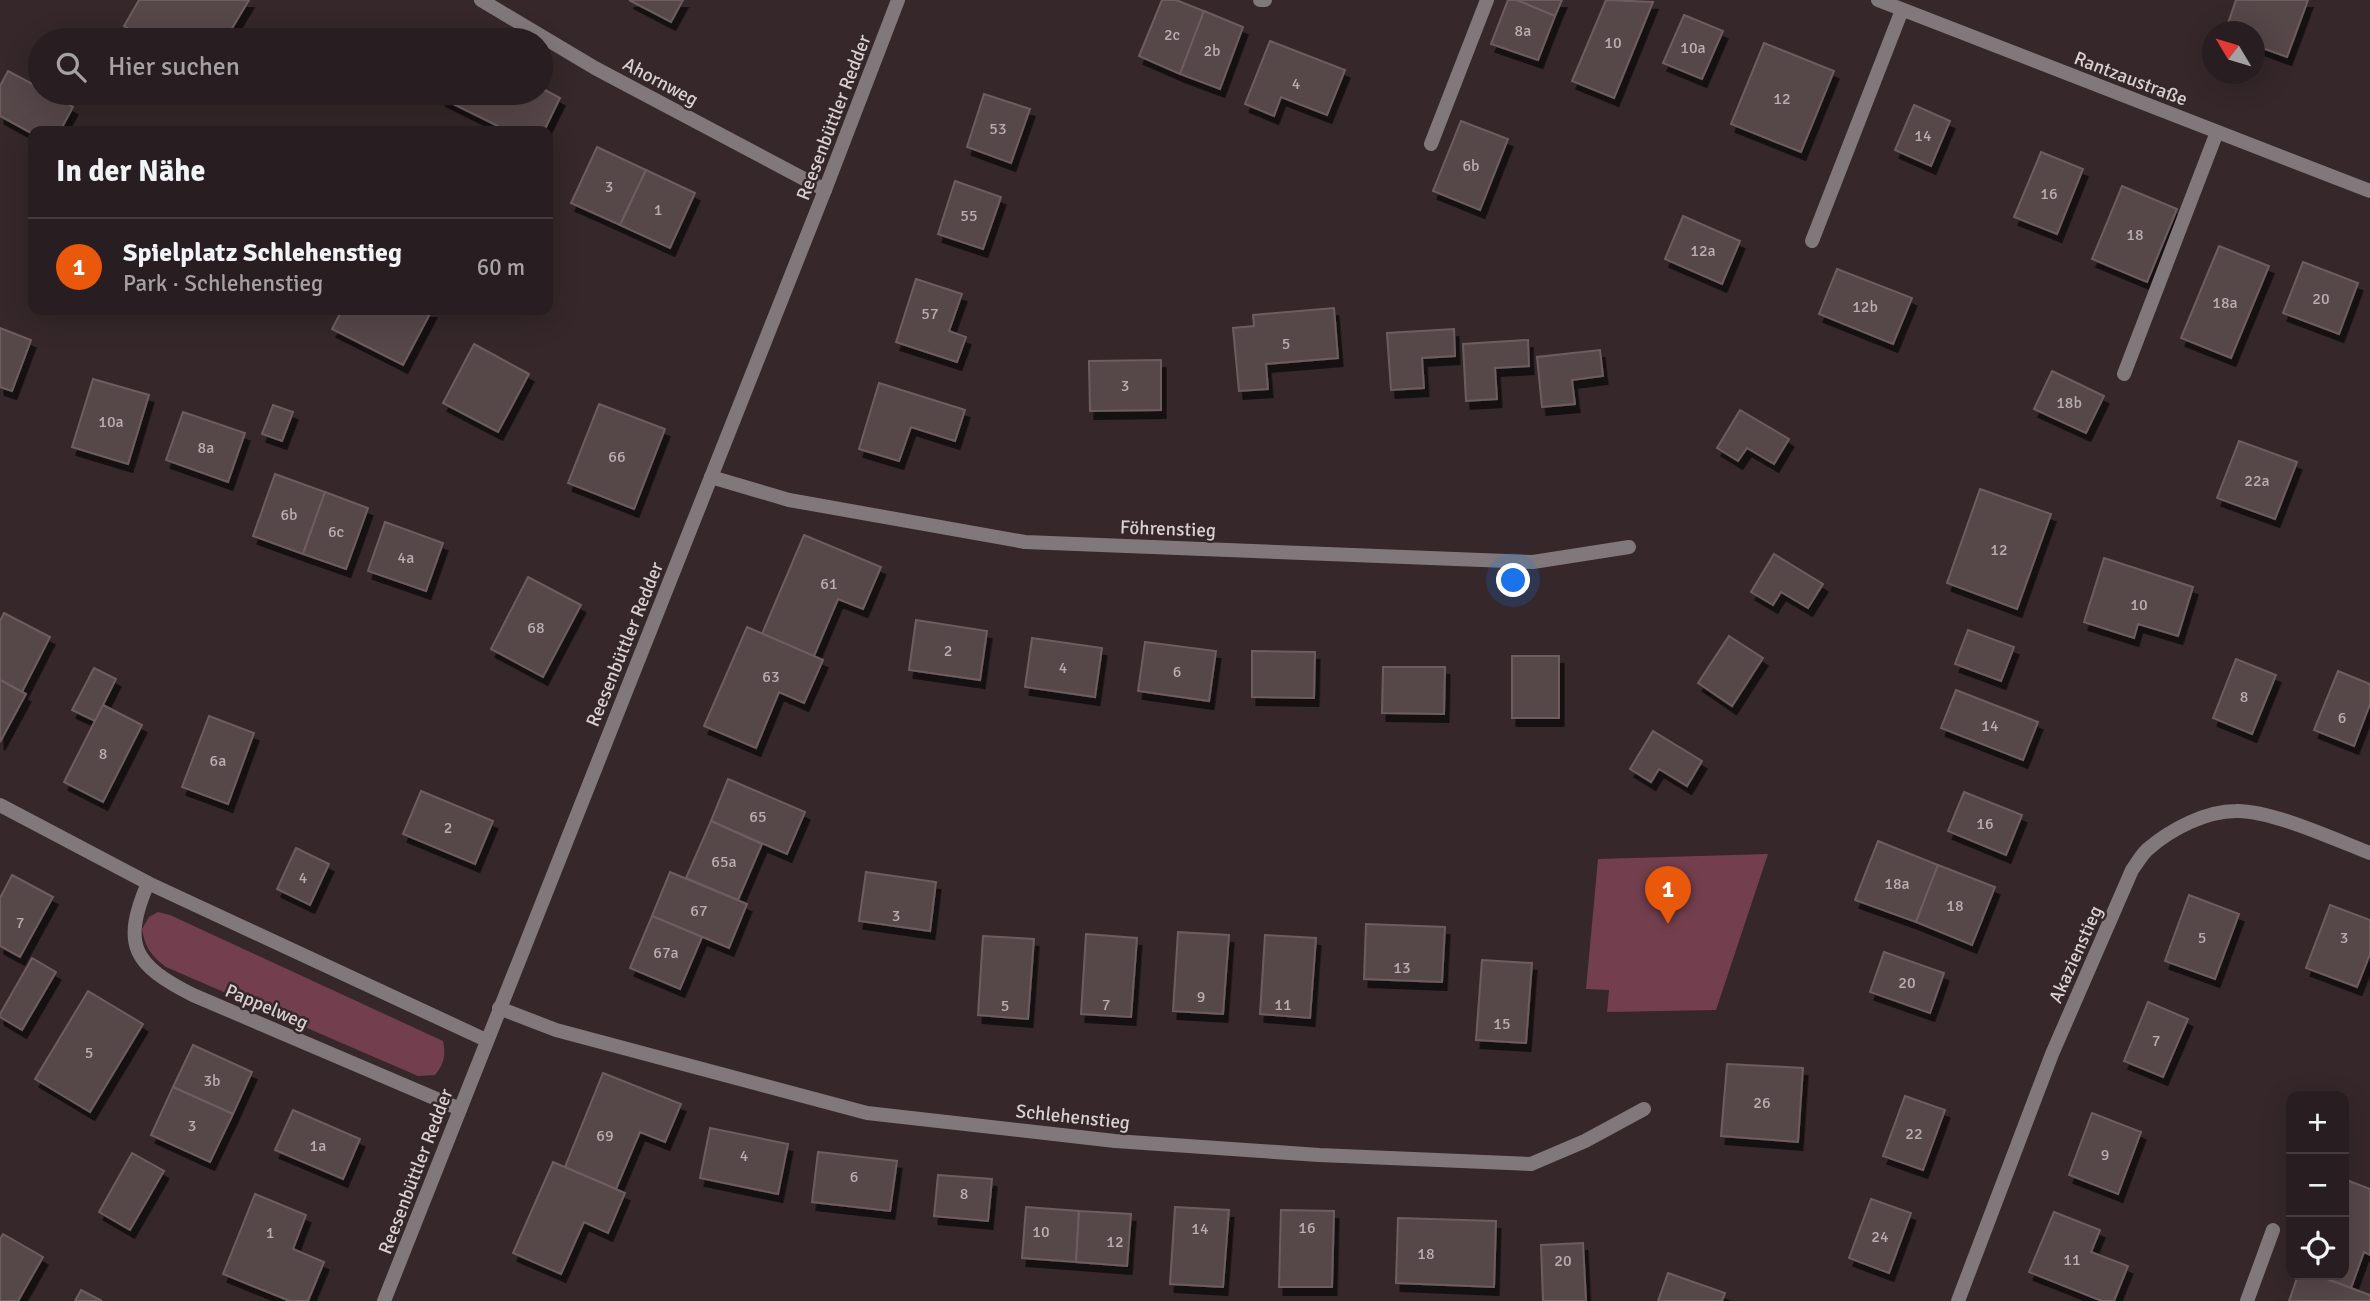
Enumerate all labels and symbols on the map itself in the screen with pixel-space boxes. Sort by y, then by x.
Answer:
house number: 8a [1515,21,1531,41]
north arrow [2202,21,2265,84]
house number: 2c [1164,25,1180,45]
street label: Reesenbüttler Redder [791,31,877,204]
house number: 10 [1604,33,1622,53]
house number: 10a [1680,38,1706,58]
house number: 2b [1203,41,1221,61]
street label: Rantzaustraße [2071,46,2191,112]
street label: Ahornweg [619,52,702,112]
house number: 4 [1292,74,1301,94]
house number: 12 [1773,89,1791,109]
house number: 53 [989,119,1007,139]
house number: 14 [1914,126,1932,146]
house number: 6b [1462,156,1480,176]
house number: 3 [605,177,613,197]
house number: 16 [2040,184,2058,204]
house number: 1 [654,200,662,220]
house number: 55 [960,206,978,226]
house number: 18 [2126,225,2144,245]
house number: 12a [1690,241,1716,261]
house number: 20 [2312,289,2330,309]
house number: 18a [2212,293,2238,313]
house number: 12b [1852,297,1878,317]
house number: 57 [921,304,939,324]
house number: 5 [1282,334,1290,354]
house number: 3 [1121,376,1129,396]
house number: 18b [2056,393,2082,413]
house number: 10a [98,412,124,432]
house number: 8a [198,438,214,458]
house number: 66 [608,447,626,467]
house number: 22a [2244,471,2270,491]
house number: 6b [280,505,298,525]
street label: Föhrenstieg [1120,515,1216,543]
house number: 6c [328,522,344,542]
house number: 12 [1990,540,2008,560]
house number: 4a [398,548,414,568]
street label: Reesenbüttler Redder [581,559,669,730]
your location [1496,563,1530,597]
house number: 61 [820,574,838,594]
house number: 10 [2130,595,2148,615]
house number: 68 [527,618,545,638]
house number: 2 [944,641,952,661]
house number: 4 [1059,658,1068,678]
house number: 6 [1173,662,1181,682]
house number: 63 [762,667,780,687]
house number: 8 [2240,687,2248,707]
house number: 6 [2338,708,2346,728]
house number: 14 [1981,716,1999,736]
house number: 8 [99,744,107,764]
house number: 6a [210,751,226,771]
house number: 65 [749,807,767,827]
house number: 16 [1976,814,1994,834]
house number: 2 [444,818,452,838]
house number: 65a [711,852,737,872]
pin: 1 [1645,866,1691,924]
house number: 4 [299,868,308,888]
house number: 18a [1884,874,1910,894]
house number: 18 [1946,896,1964,916]
house number: 67 [690,901,708,921]
street label: Akazienstieg [2044,902,2108,1007]
house number: 3 [892,906,900,926]
house number: 7 [16,913,24,933]
house number: 5 [2198,928,2206,948]
house number: 3 [2340,928,2348,948]
house number: 67a [653,943,679,963]
house number: 13 [1393,958,1411,978]
house number: 20 [1898,973,1916,993]
street label: Pappelweg [221,979,312,1035]
house number: 9 [1197,987,1205,1007]
house number: 7 [1102,995,1110,1015]
house number: 11 [1274,995,1292,1015]
house number: 5 [1001,996,1009,1016]
house number: 15 [1493,1014,1511,1034]
house number: 7 [2152,1031,2160,1051]
house number: 5 [85,1043,93,1063]
house number: 3b [203,1071,221,1091]
street label: Reesenbüttler Redder [373,1085,459,1258]
house number: 26 [1753,1093,1771,1113]
street label: Schlehenstieg [1015,1099,1131,1135]
house number: 3 [188,1116,196,1136]
house number: 22 [1905,1124,1923,1144]
house number: 69 [596,1126,614,1146]
house number: 1a [310,1136,326,1156]
house number: 9 [2101,1145,2109,1165]
house number: 4 [740,1146,749,1166]
house number: 6 [850,1167,858,1187]
house number: 8 [960,1184,968,1204]
house number: 16 [1298,1218,1316,1238]
house number: 14 [1191,1219,1209,1239]
house number: 10 [1032,1222,1050,1242]
house number: 1 [266,1223,274,1243]
house number: 24 [1871,1227,1889,1247]
house number: 12 [1106,1232,1124,1252]
house number: 18 [1417,1244,1435,1264]
house number: 11 [2063,1250,2081,1270]
house number: 20 [1554,1251,1572,1271]

